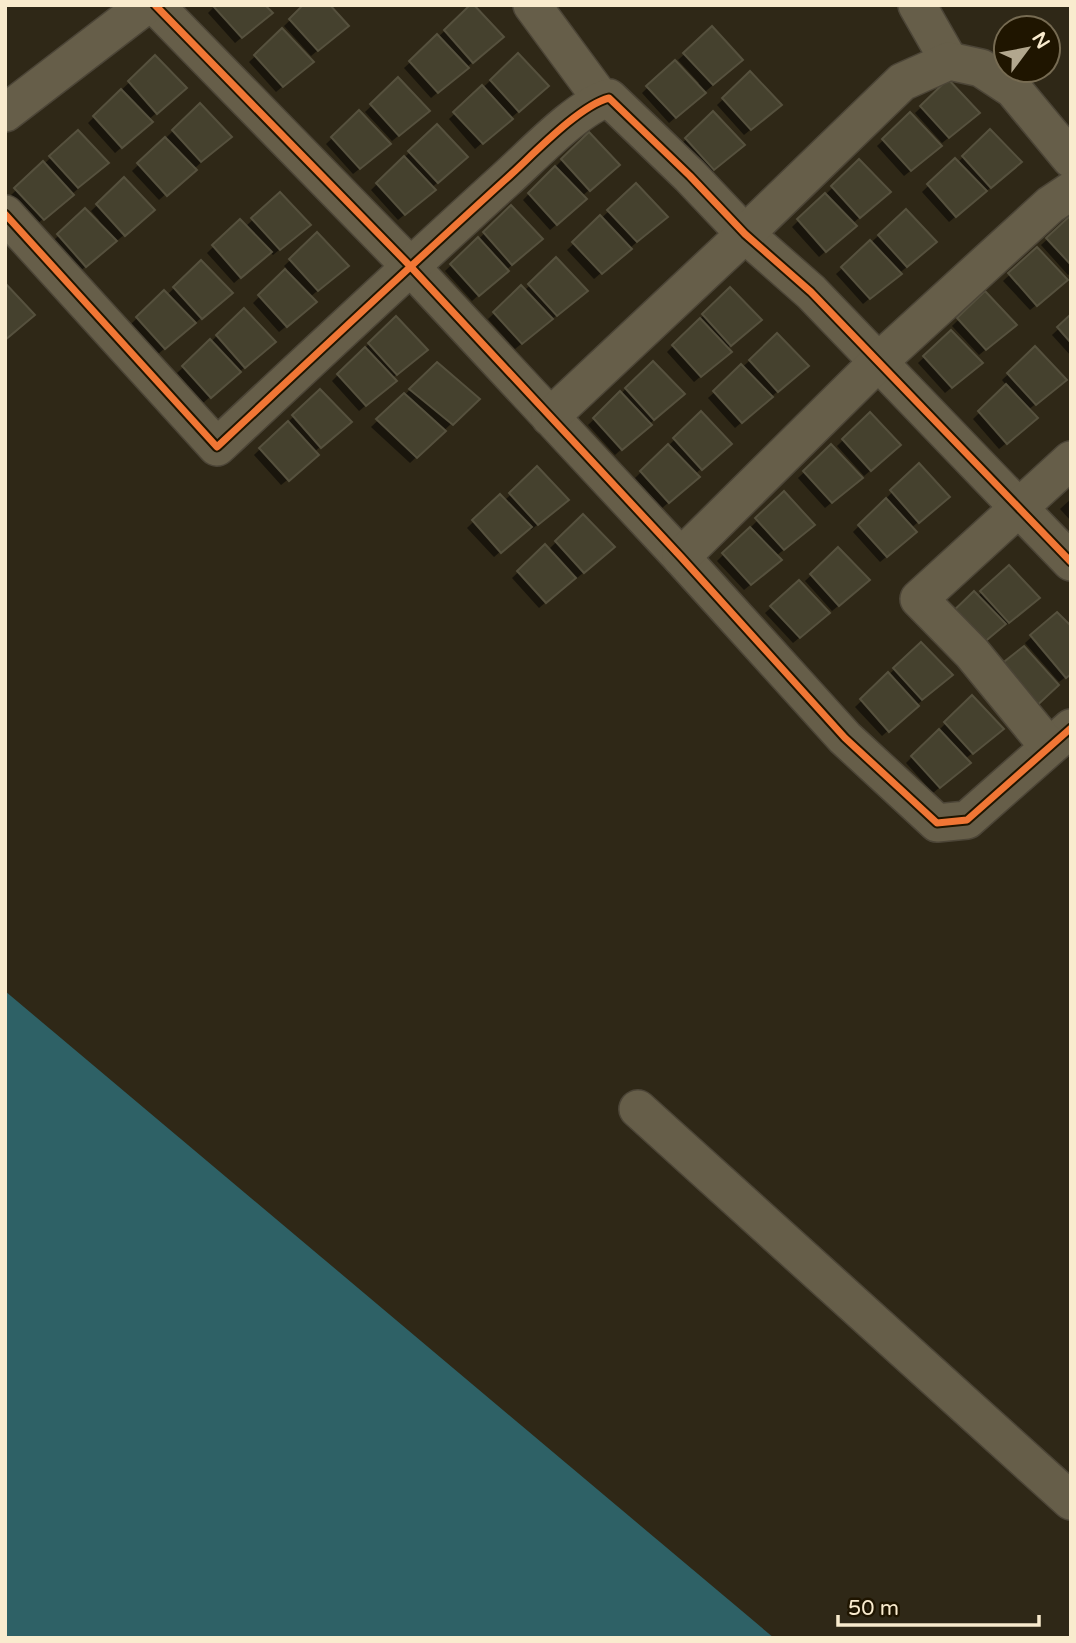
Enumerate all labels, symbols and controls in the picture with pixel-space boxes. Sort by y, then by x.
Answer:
north arrow [992,14,1062,84]
text: N [1027,28,1054,53]
scale bar [838,1584,1039,1628]
text: 50 m [848,1596,899,1621]

